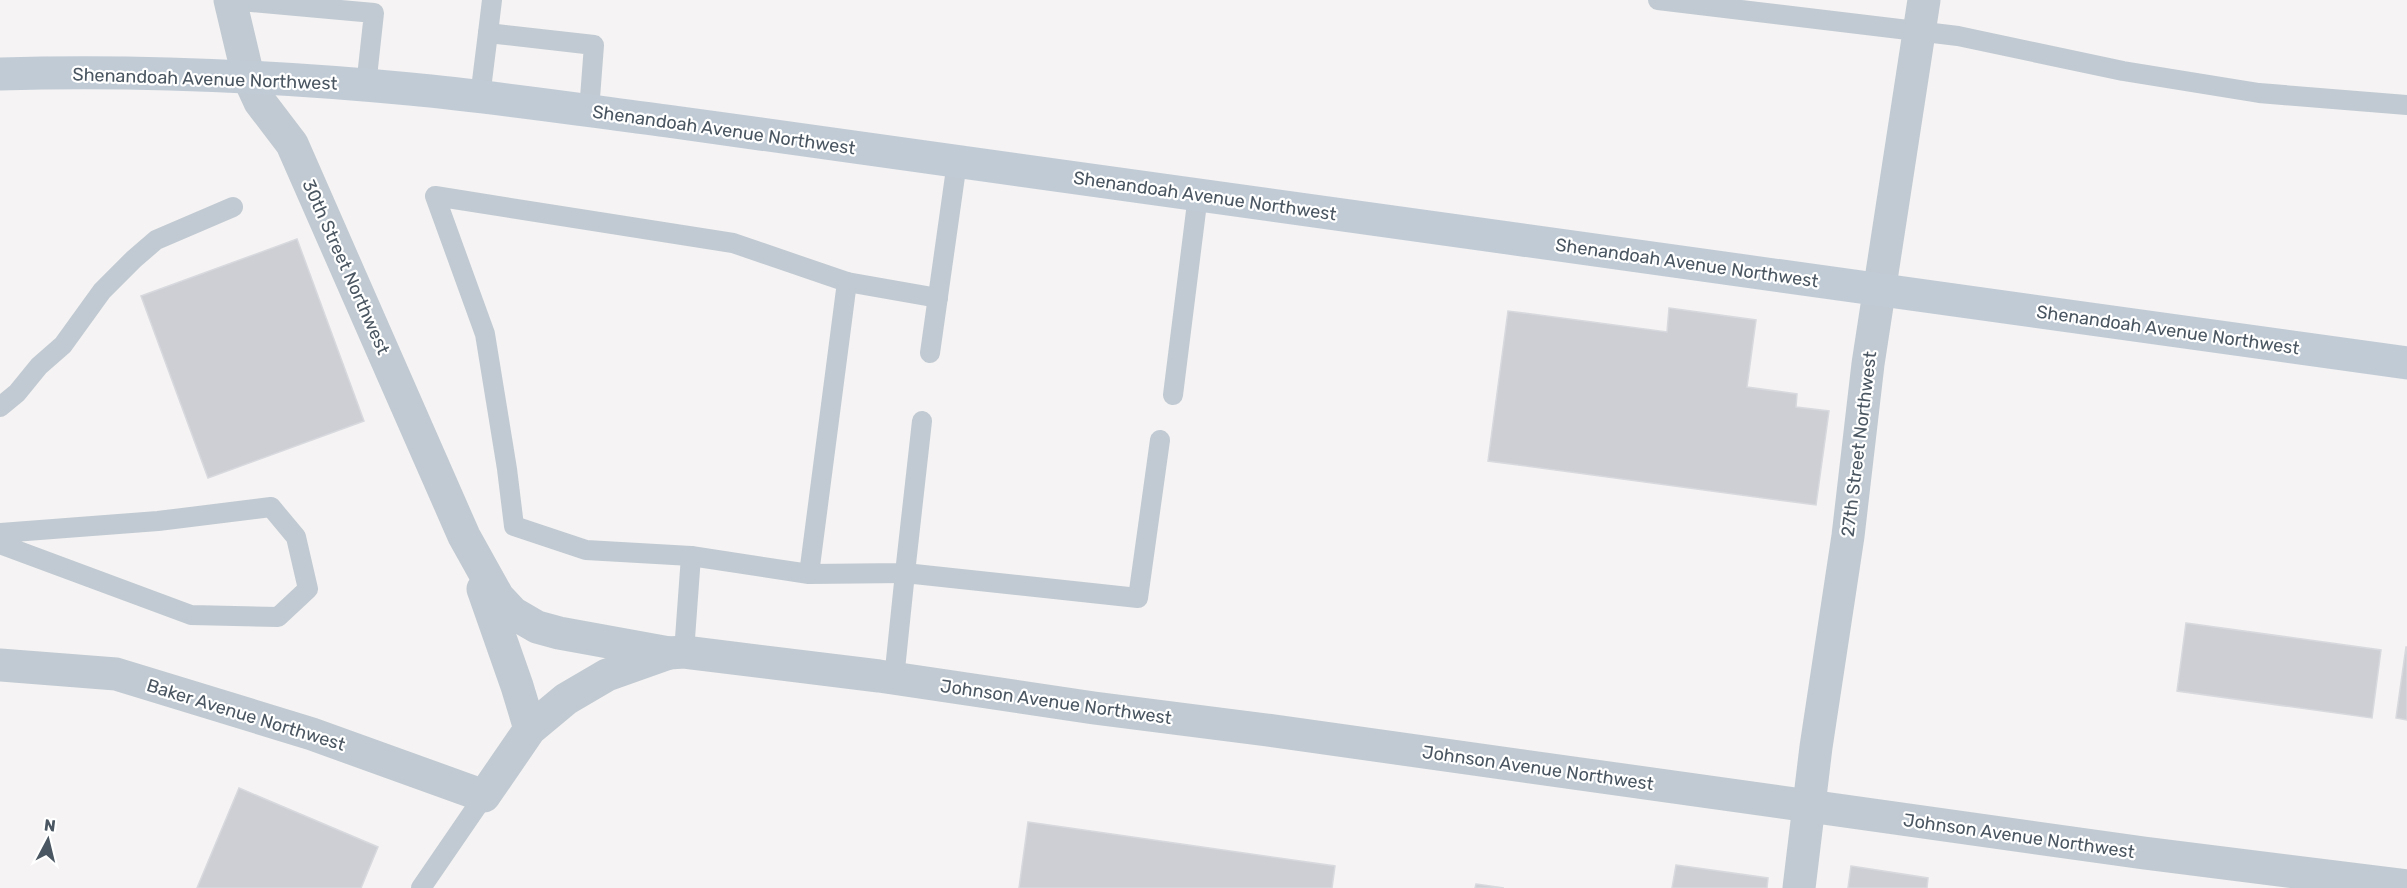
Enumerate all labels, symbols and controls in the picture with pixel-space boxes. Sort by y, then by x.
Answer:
street label: Shenandoah Avenue Northwest [72,63,338,95]
street label: Shenandoah Avenue Northwest [591,101,857,159]
street label: Shenandoah Avenue Northwest [1072,167,1338,225]
street label: 30th Street Northwest [297,176,395,358]
street label: Shenandoah Avenue Northwest [1554,234,1820,292]
street label: Shenandoah Avenue Northwest [2035,301,2301,359]
street label: 27th Street Northwest [1837,350,1881,538]
street label: Baker Avenue Northwest [144,674,348,756]
street label: Johnson Avenue Northwest [939,675,1173,729]
street label: Johnson Avenue Northwest [1421,741,1655,795]
street label: Johnson Avenue Northwest [1902,809,2136,863]
north arrow [18,810,78,870]
text: N [43,815,57,836]

